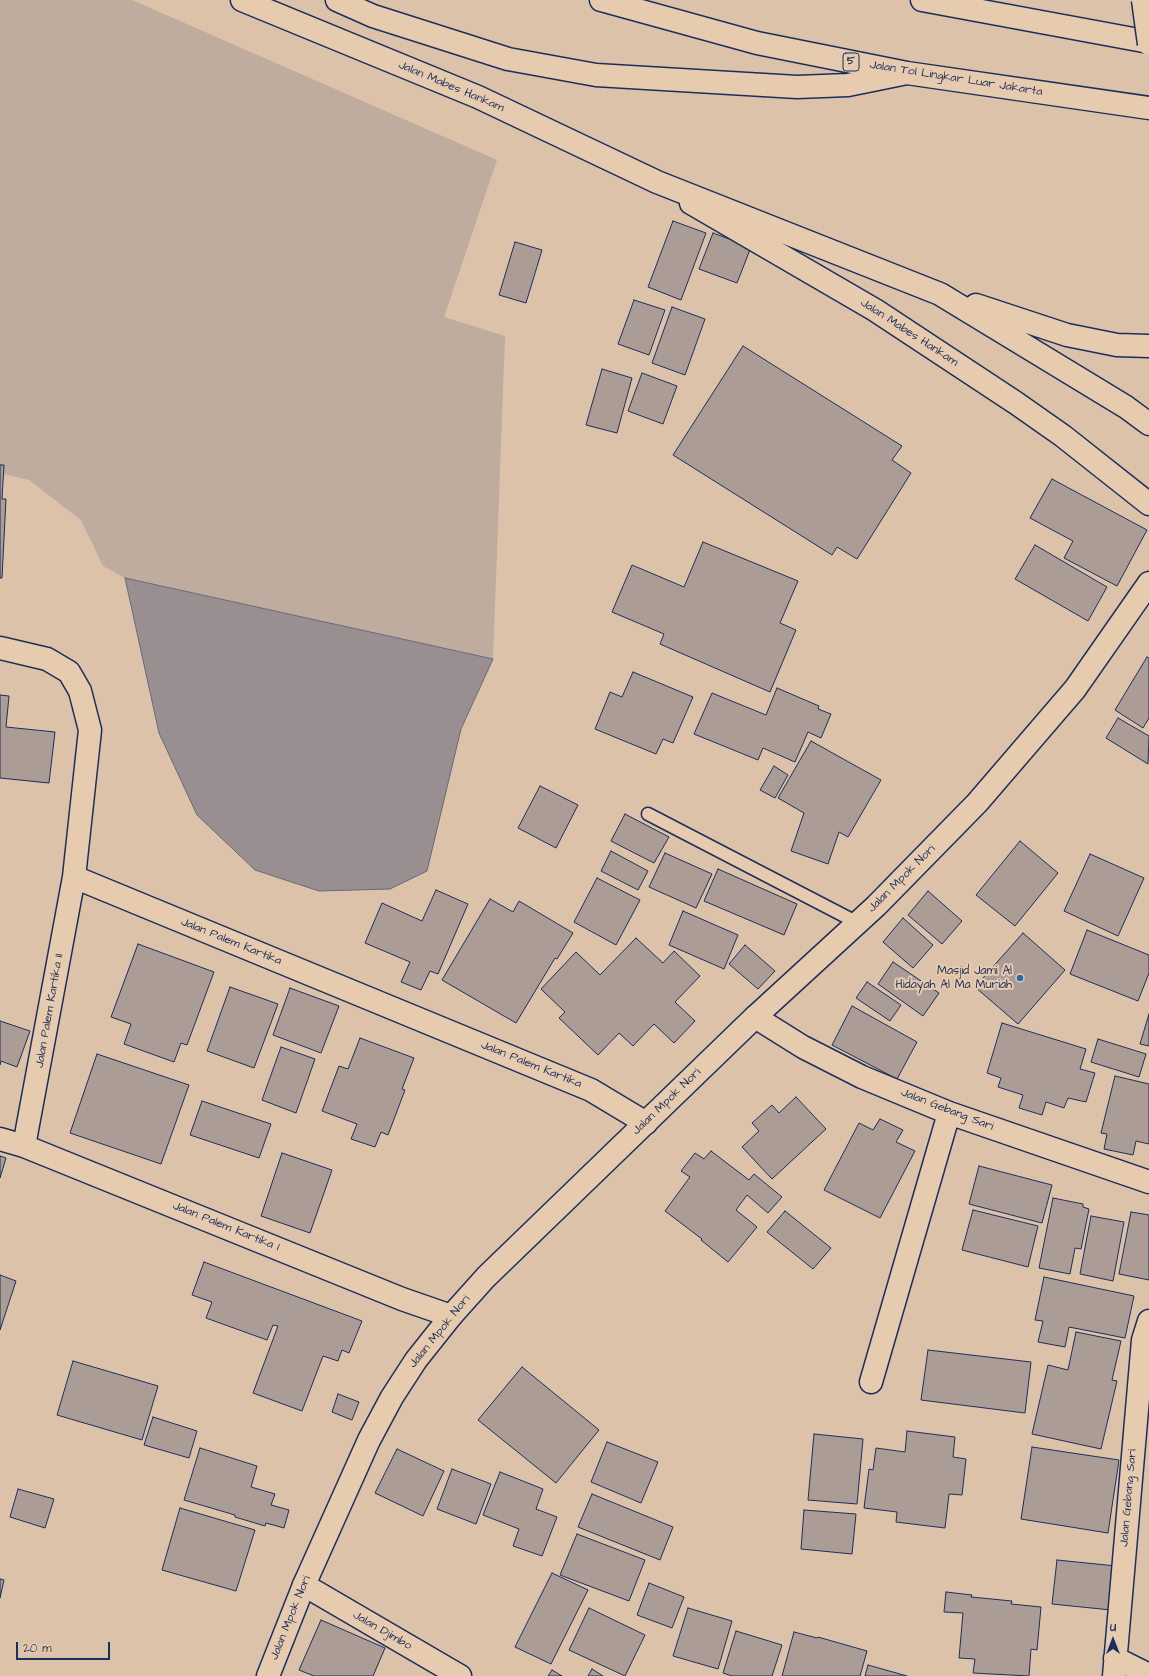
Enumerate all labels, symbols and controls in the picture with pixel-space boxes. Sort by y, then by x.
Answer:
road number: 5 [843,53,859,71]
street label: Jalan Mabes Hankam [396,58,506,116]
street label: Jalan Tol Lingkar Luar Jakarta [869,58,1043,100]
street label: Jalan Mabes Hankam [857,296,961,370]
street label: Jalan Mpok Nori [865,842,939,916]
street label: Jalan Palem Kartika [178,915,284,969]
street label: Jalan Palem Kartika II [33,953,67,1069]
place label: Masjid Jami Al Hidayah Al Ma Muriah [896,964,1012,992]
marker: Masjid Jami Al Hidayah Al Ma Muriah [1015,973,1025,983]
street label: Jalan Palem Kartika [478,1038,584,1092]
street label: Jalan Mpok Nori [630,1066,704,1138]
street label: Jalan Gebang Sari [899,1086,995,1134]
street label: Jalan Palem Kartika I [170,1199,282,1255]
street label: Jalan Mpok Nori [406,1293,474,1371]
street label: Jalan Gebang Sari [1118,1448,1140,1548]
street label: Jalan Mpok Nori [268,1574,314,1662]
street label: Jalan Djimbo [350,1608,414,1654]
north arrow [1093,1620,1133,1660]
text: U [1110,1620,1116,1635]
scale bar [18,1634,112,1660]
text: 20 m [23,1640,52,1657]

